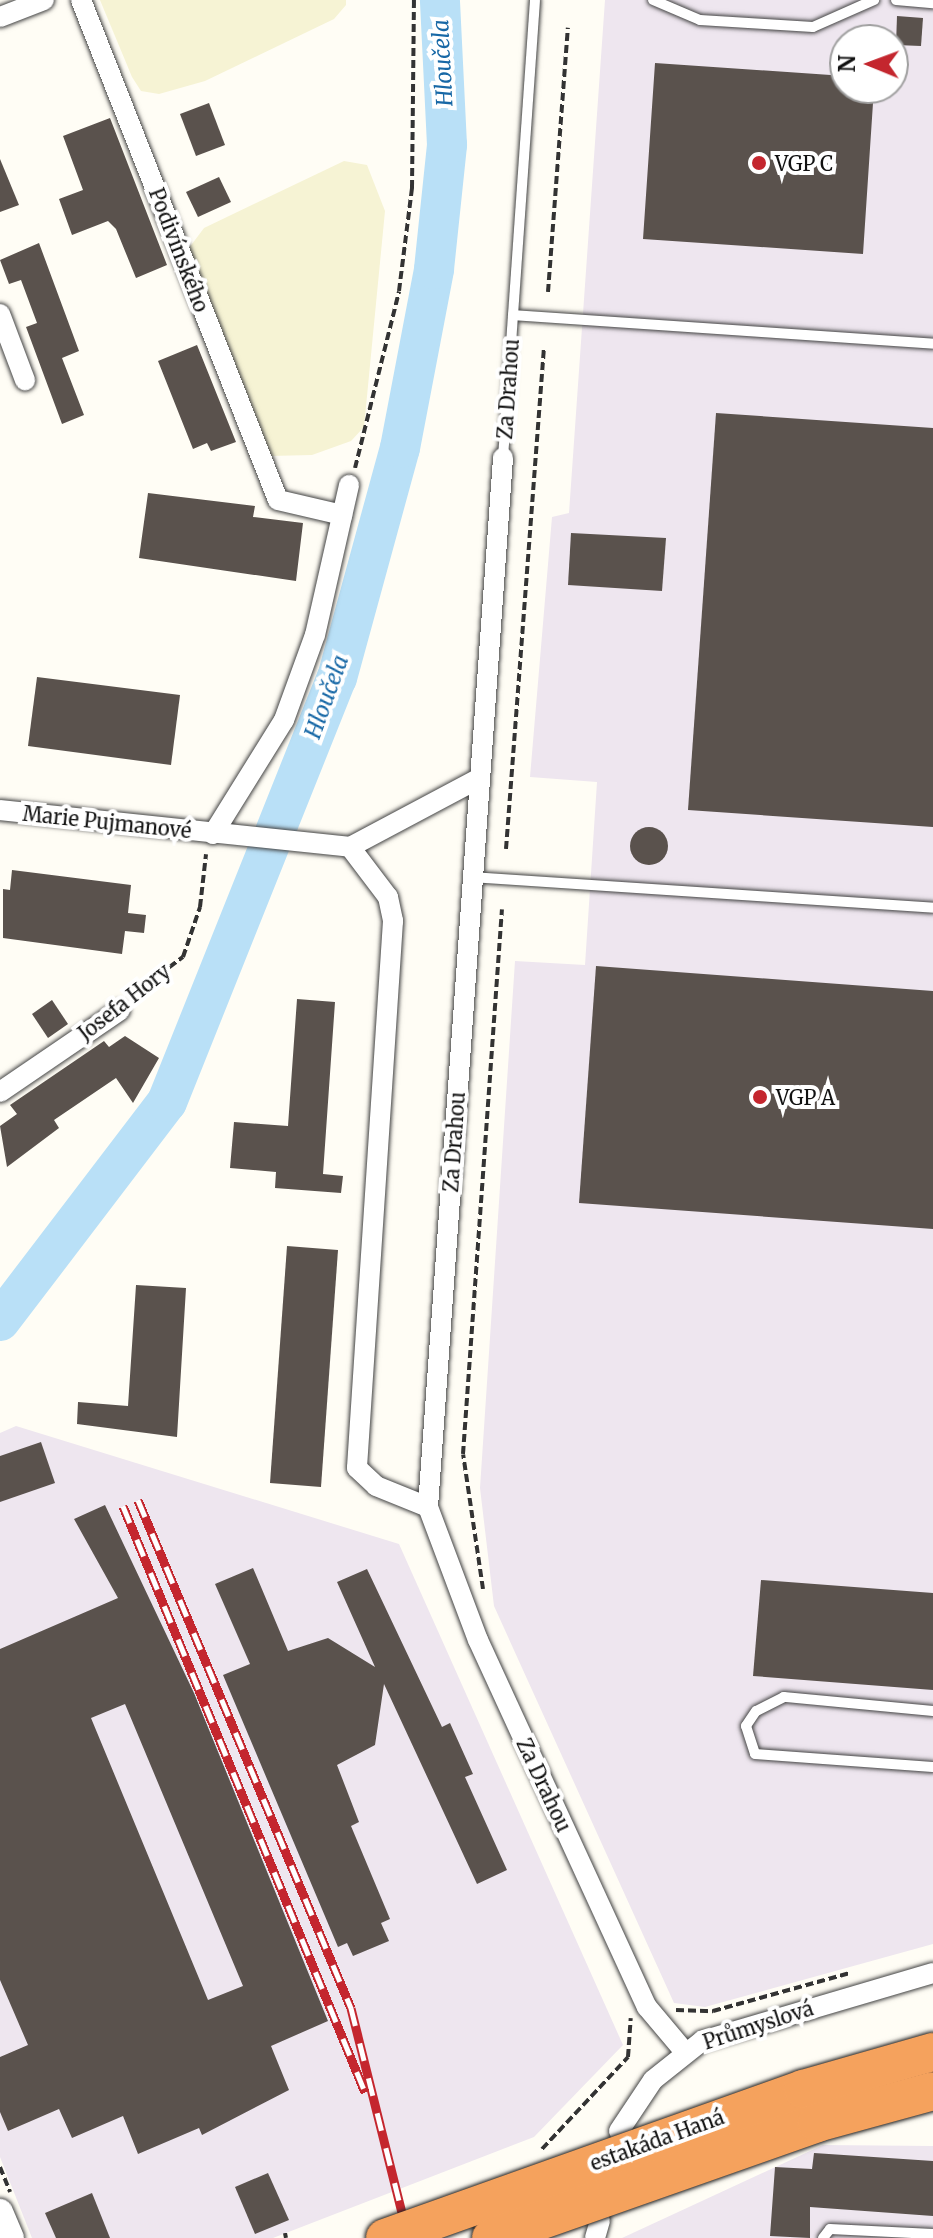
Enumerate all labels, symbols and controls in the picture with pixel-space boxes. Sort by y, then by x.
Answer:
water label: Hloučela [428,19,458,107]
north arrow [829,24,909,104]
text: N [833,55,861,73]
place label: VGP C [775,151,833,175]
marker: VGP C [750,154,768,172]
street label: Podivínského [144,185,214,315]
street label: Za Drahou [493,338,523,440]
water label: Hloučela [300,652,354,742]
street label: Marie Pujmanové [22,801,192,843]
street label: Josefa Hory [73,959,175,1045]
place label: VGP A [776,1085,835,1109]
marker: VGP A [751,1088,769,1106]
street label: Za Drahou [439,1091,469,1193]
street label: Za Drahou [512,1734,576,1836]
street label: Průmyslová [700,1996,816,2054]
street label: estakáda Haná [587,2105,727,2175]

